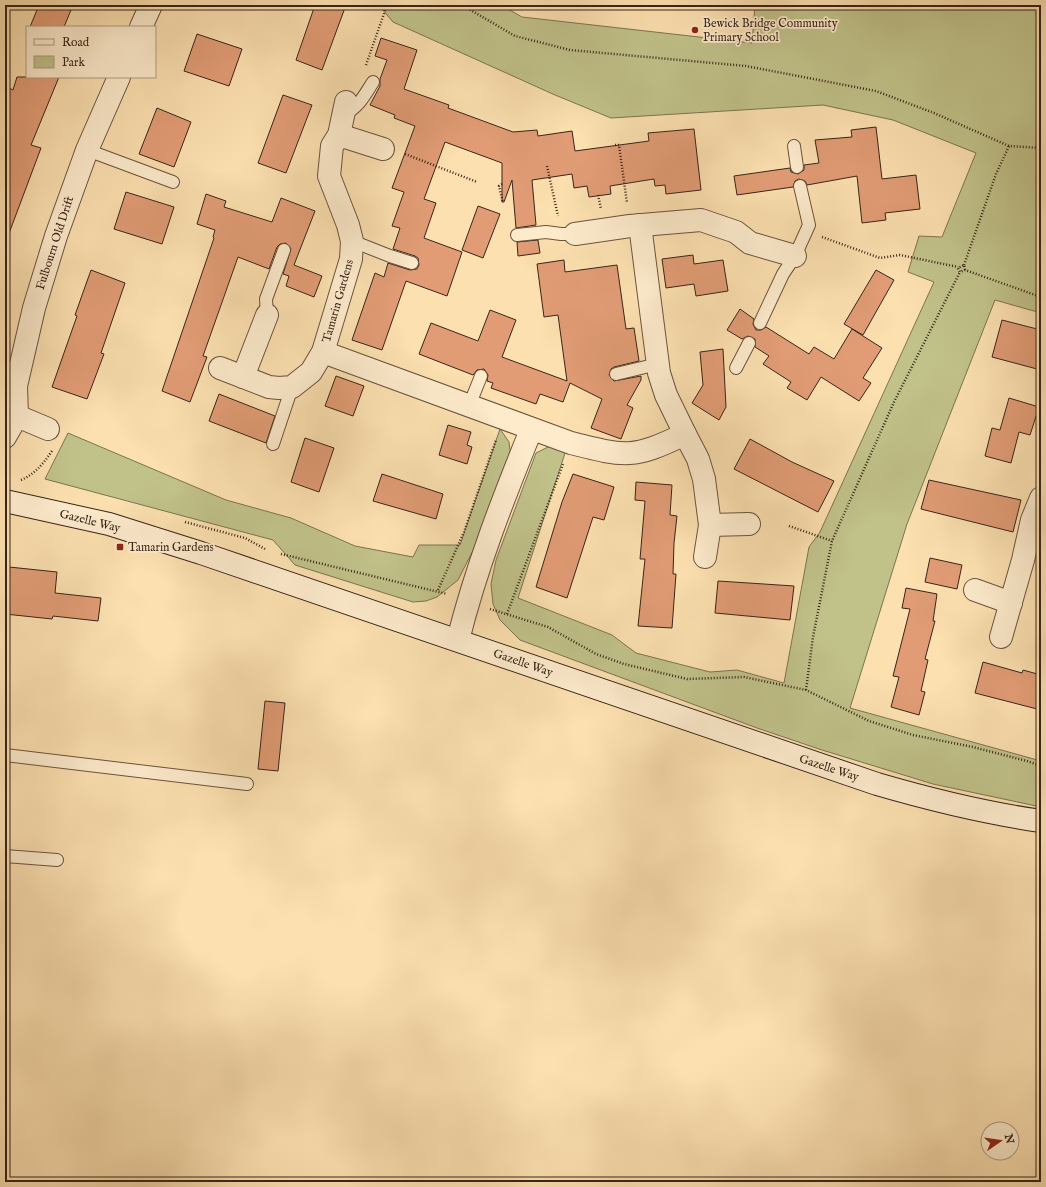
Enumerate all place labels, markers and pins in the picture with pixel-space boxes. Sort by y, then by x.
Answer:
place label: Bewick Bridge Community Primary School [703,16,838,45]
marker: Bewick Bridge Community Primary School [690,25,700,35]
place label: Tamarin Gardens [128,540,214,555]
marker: Tamarin Gardens [115,542,125,552]

